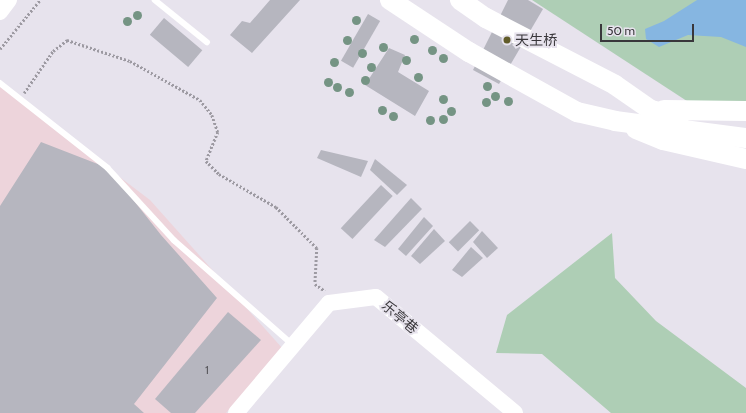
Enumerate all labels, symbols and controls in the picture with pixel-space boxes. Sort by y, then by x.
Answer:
scale bar [602,16,696,42]
text: 50 m [607,23,635,38]
place label: 天生桥 [515,32,557,48]
marker: 天生桥 [502,35,512,45]
street label: 乐亭巷 [379,297,421,337]
house number: 1 [205,363,209,377]

